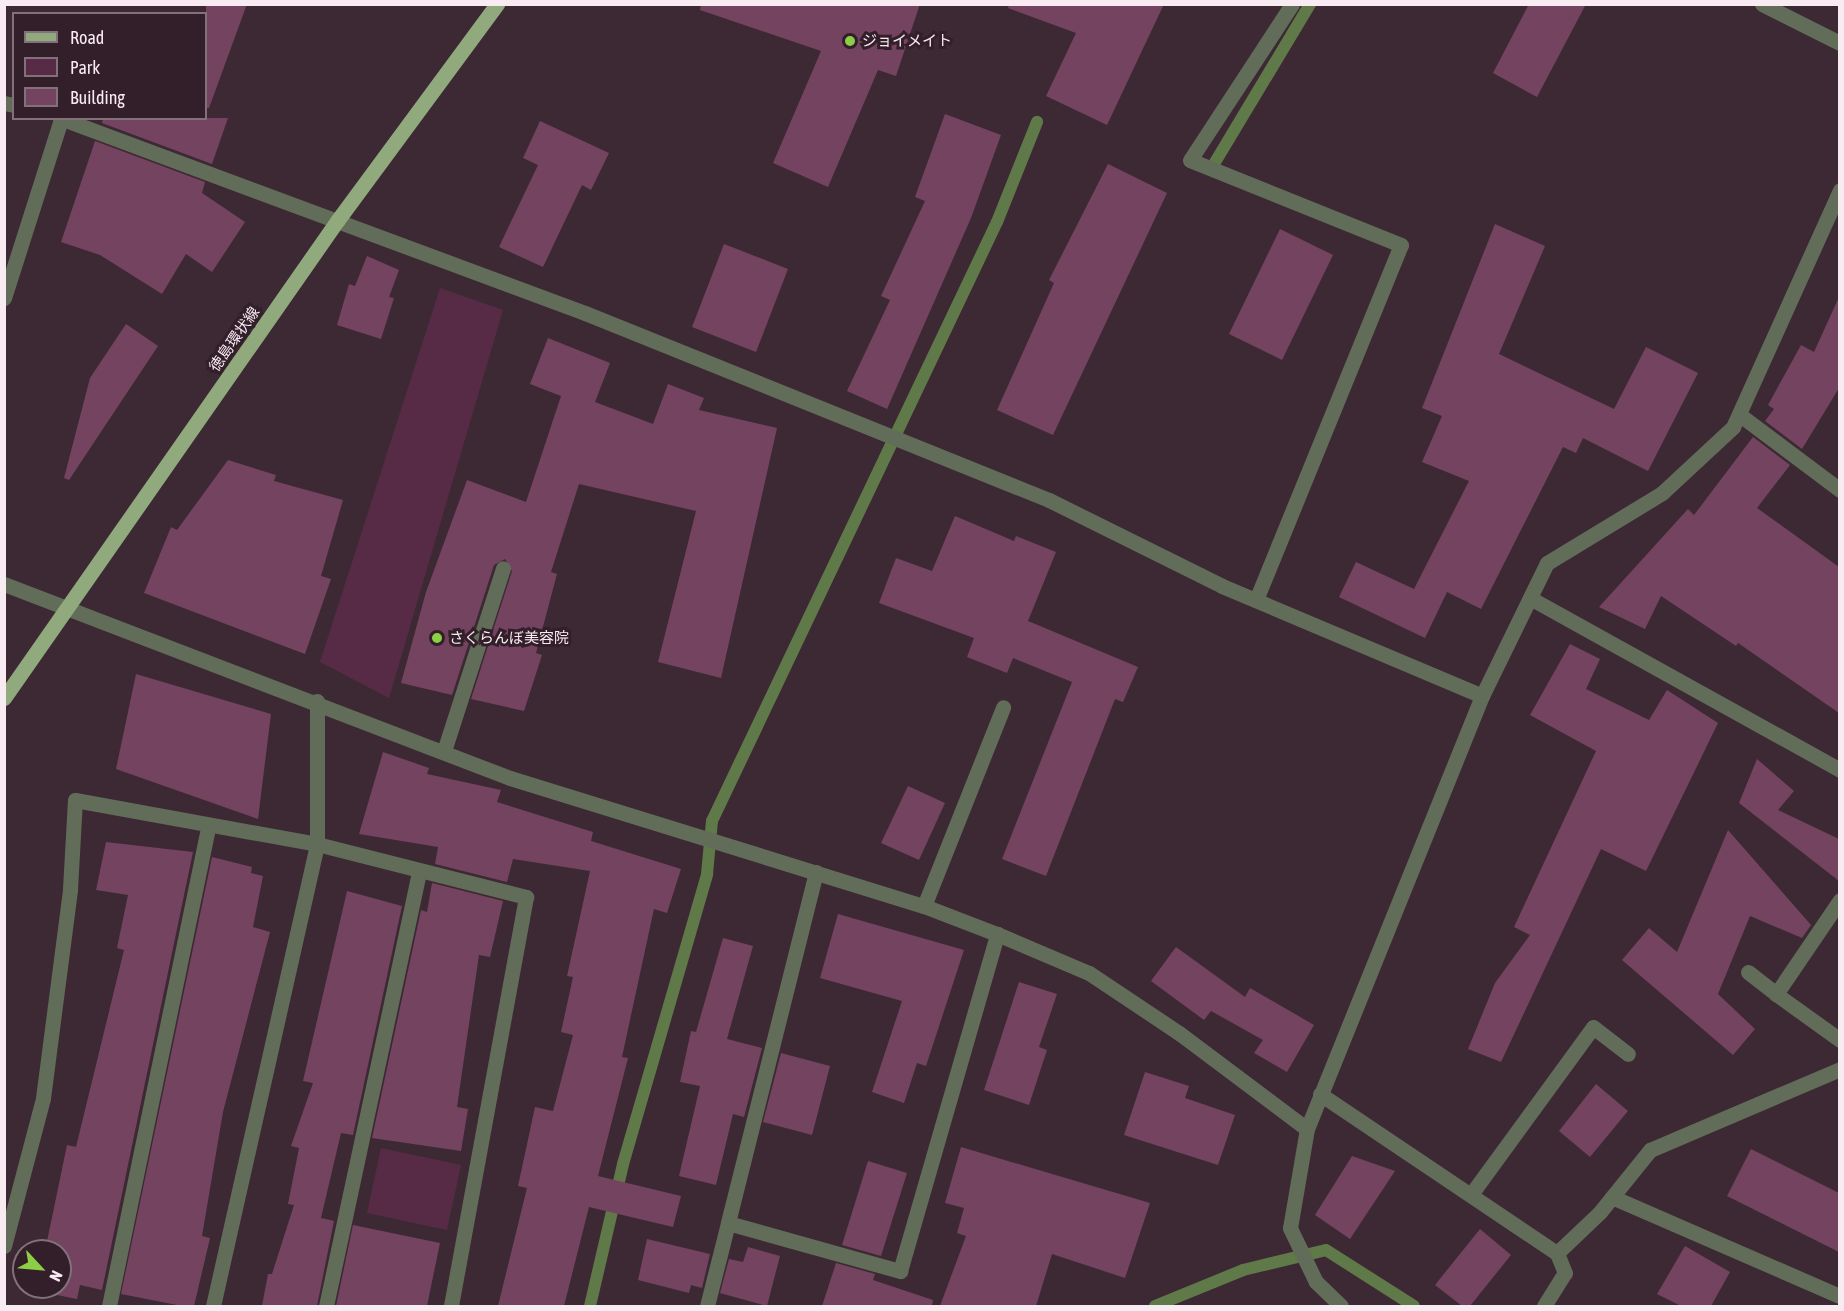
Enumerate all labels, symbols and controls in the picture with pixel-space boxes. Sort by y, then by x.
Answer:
legend [12,12,207,120]
text: Road [70,27,104,48]
place label: ジョイメイト [862,32,952,50]
marker: ジョイメイト [843,34,857,48]
text: Park [70,57,100,78]
text: Building [70,87,125,108]
street label: 徳島環状線 [205,303,263,375]
place label: さくらんぼ美容院 [449,629,569,647]
marker: さくらんぼ美容院 [430,631,444,645]
north arrow [12,1239,72,1299]
text: N [46,1268,67,1284]

